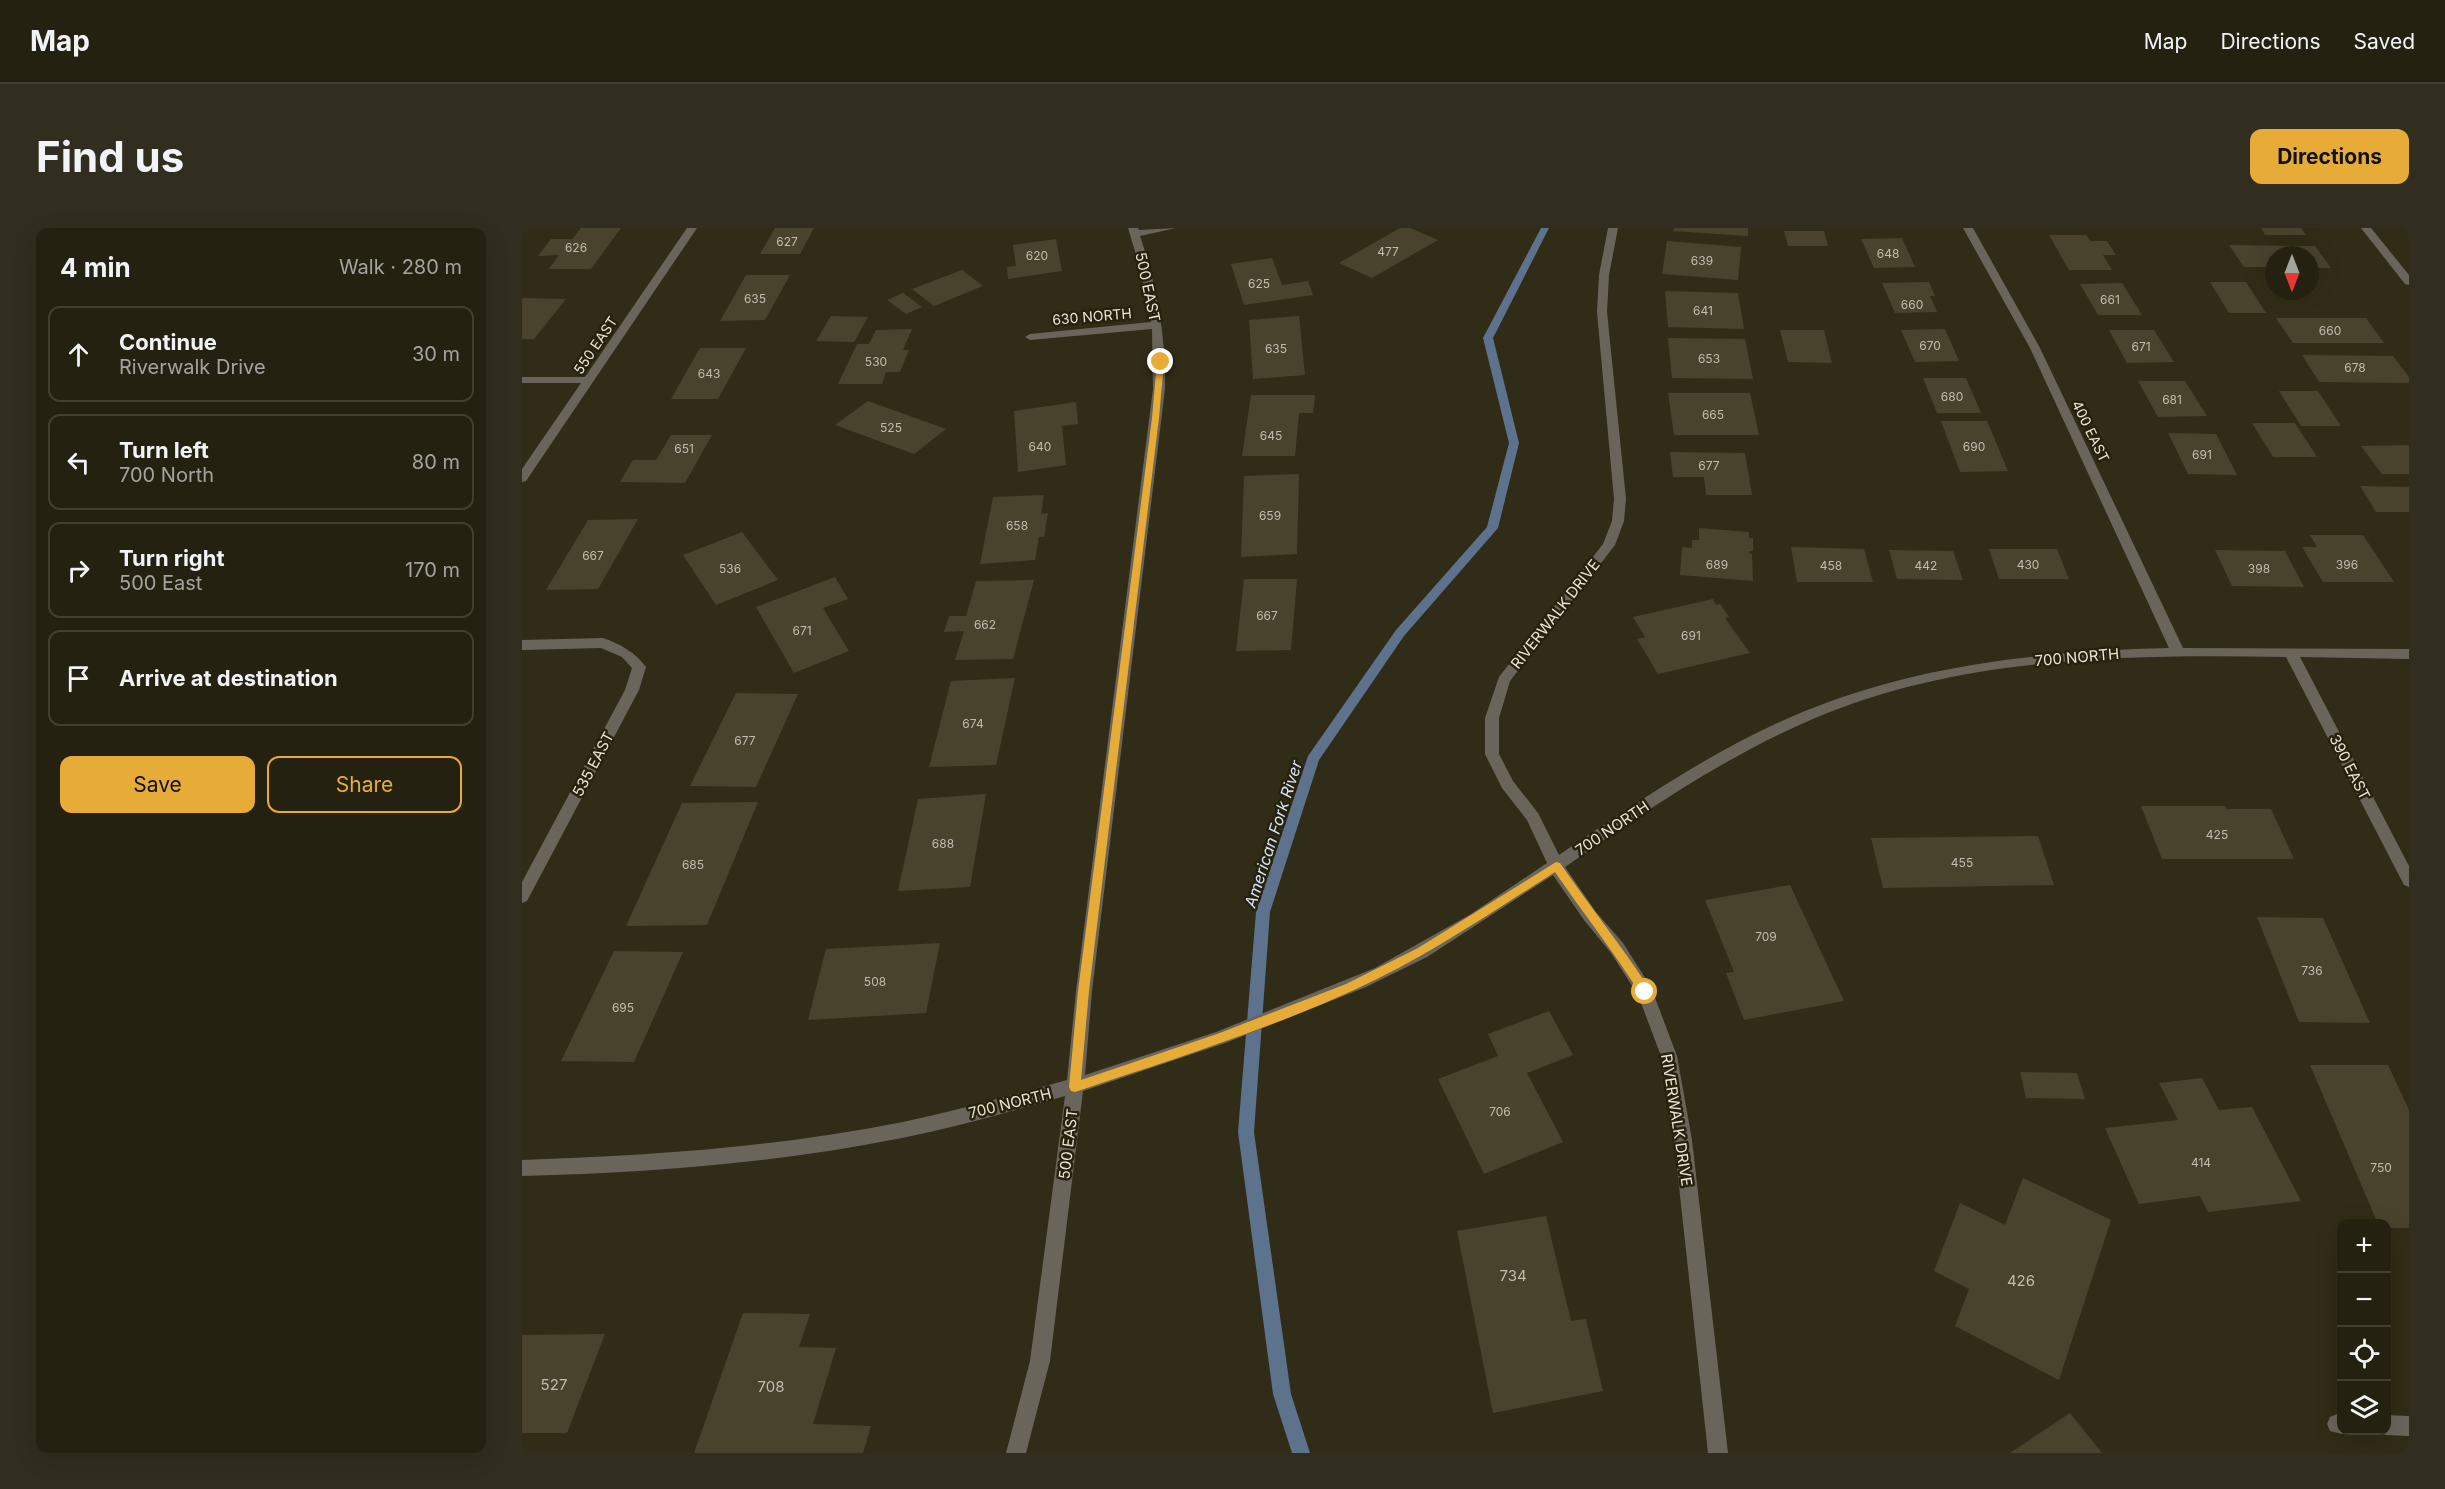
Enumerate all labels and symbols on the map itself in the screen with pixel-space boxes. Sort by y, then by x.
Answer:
house number: 627 [776,234,798,249]
house number: 626 [565,240,587,255]
house number: 477 [1377,244,1399,259]
house number: 648 [1877,246,1899,261]
north arrow [2265,246,2319,300]
house number: 620 [1026,248,1048,263]
street label: 500 EAST [1131,250,1165,324]
house number: 639 [1691,253,1713,268]
house number: 625 [1248,276,1270,291]
house number: 635 [744,291,766,306]
house number: 661 [2100,292,2120,307]
house number: 660 [1901,297,1923,312]
house number: 641 [1693,303,1713,318]
street label: 630 NORTH [1052,304,1132,328]
street label: 550 EAST [570,313,620,377]
house number: 660 [2319,323,2341,338]
house number: 670 [1919,338,1941,353]
house number: 671 [2131,339,2151,354]
house number: 635 [1265,341,1287,356]
route end [1147,348,1173,374]
house number: 653 [1698,351,1720,366]
house number: 530 [865,354,887,369]
house number: 678 [2344,360,2366,375]
house number: 643 [698,366,720,381]
house number: 680 [1941,389,1963,404]
house number: 681 [2162,392,2182,407]
street label: 400 EAST [2069,397,2113,465]
house number: 665 [1702,407,1724,422]
house number: 525 [880,420,902,435]
house number: 645 [1260,428,1282,443]
house number: 640 [1029,439,1051,454]
house number: 690 [1963,439,1985,454]
house number: 651 [674,441,694,456]
house number: 691 [2192,447,2212,462]
house number: 677 [1698,458,1720,473]
house number: 659 [1259,508,1281,523]
house number: 658 [1006,518,1028,533]
house number: 667 [582,548,604,563]
street label: RIVERWALK DRIVE [1506,555,1604,673]
house number: 689 [1706,557,1728,572]
house number: 430 [2017,557,2039,572]
house number: 396 [2336,557,2358,572]
house number: 458 [1820,558,1842,573]
house number: 442 [1915,558,1937,573]
house number: 536 [719,561,741,576]
house number: 398 [2248,561,2270,576]
house number: 667 [1256,608,1278,623]
house number: 662 [974,617,996,632]
house number: 671 [792,623,812,638]
house number: 691 [1681,628,1701,643]
street label: 700 NORTH [2034,644,2120,670]
house number: 674 [962,716,984,731]
street label: 535 EAST [568,728,618,800]
street label: 390 EAST [2325,731,2375,803]
house number: 677 [734,733,756,748]
water label: American Fork River [1239,757,1307,911]
street label: 700 NORTH [1572,796,1652,860]
house number: 425 [2206,827,2228,842]
house number: 688 [932,836,954,851]
house number: 455 [1951,855,1973,870]
house number: 685 [682,857,704,872]
house number: 709 [1755,929,1777,944]
house number: 736 [2301,963,2323,978]
house number: 508 [864,974,886,989]
route start [1631,978,1657,1004]
house number: 695 [612,1000,634,1015]
street label: RIVERWALK DRIVE [1657,1053,1697,1187]
street label: 700 NORTH [967,1084,1053,1122]
house number: 706 [1489,1104,1511,1119]
street label: 500 EAST [1054,1108,1082,1180]
house number: 414 [2191,1155,2211,1170]
house number: 750 [2370,1160,2392,1175]
house number: 734 [1499,1266,1527,1285]
house number: 426 [2007,1271,2035,1290]
house number: 527 [541,1375,567,1394]
house number: 708 [758,1377,785,1396]

